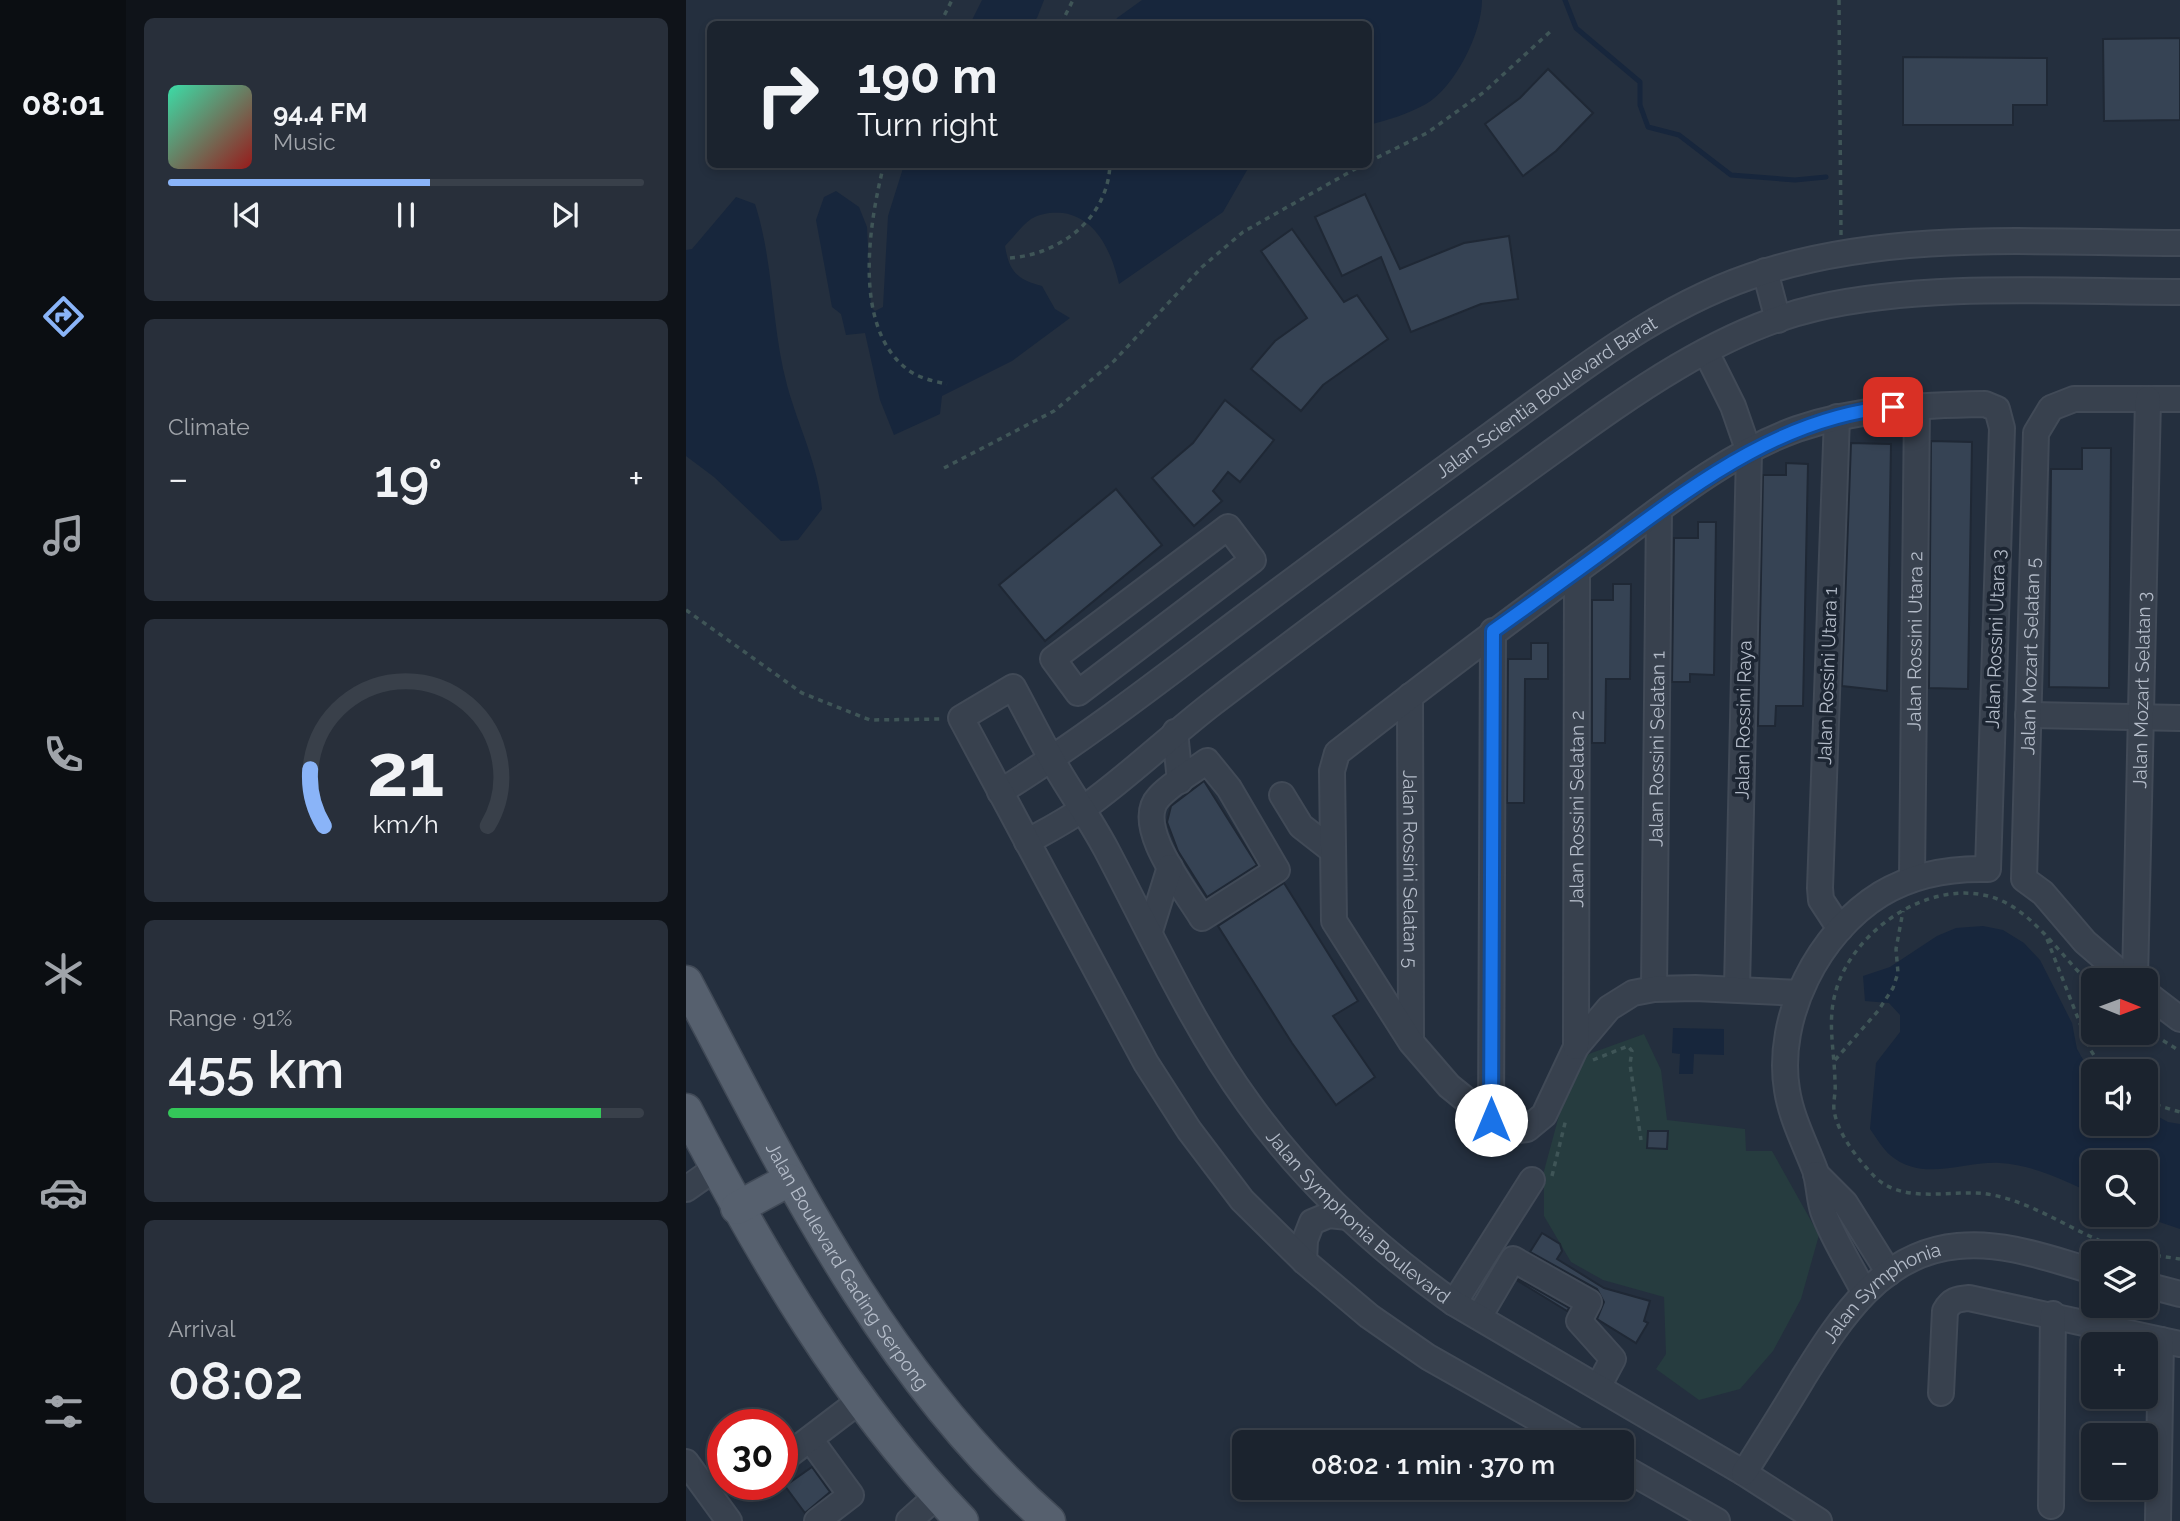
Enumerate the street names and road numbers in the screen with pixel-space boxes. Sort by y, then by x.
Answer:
street label: Jalan Scientia Boulevard Barat [1431,311,1661,483]
street label: Jalan Rossini Utara 3 [1981,549,2009,729]
street label: Jalan Rossini Utara 2 [1903,551,1926,731]
street label: Jalan Mozart Selatan 5 [2016,557,2044,755]
street label: Jalan Rossini Utara 1 [1813,587,1841,765]
street label: Jalan Mozart Selatan 3 [2128,591,2155,789]
street label: Jalan Rossini Raya [1731,640,1755,800]
street label: Jalan Rossini Selatan 1 [1644,651,1669,847]
street label: Jalan Rossini Selatan 2 [1565,710,1588,908]
street label: Jalan Rossini Selatan 5 [1399,770,1422,968]
street label: Jalan Symphonia Boulevard [1262,1125,1455,1308]
street label: Jalan Boulevard Gading Serpong [762,1138,934,1394]
street label: Jalan Symphonia [1818,1238,1943,1347]

